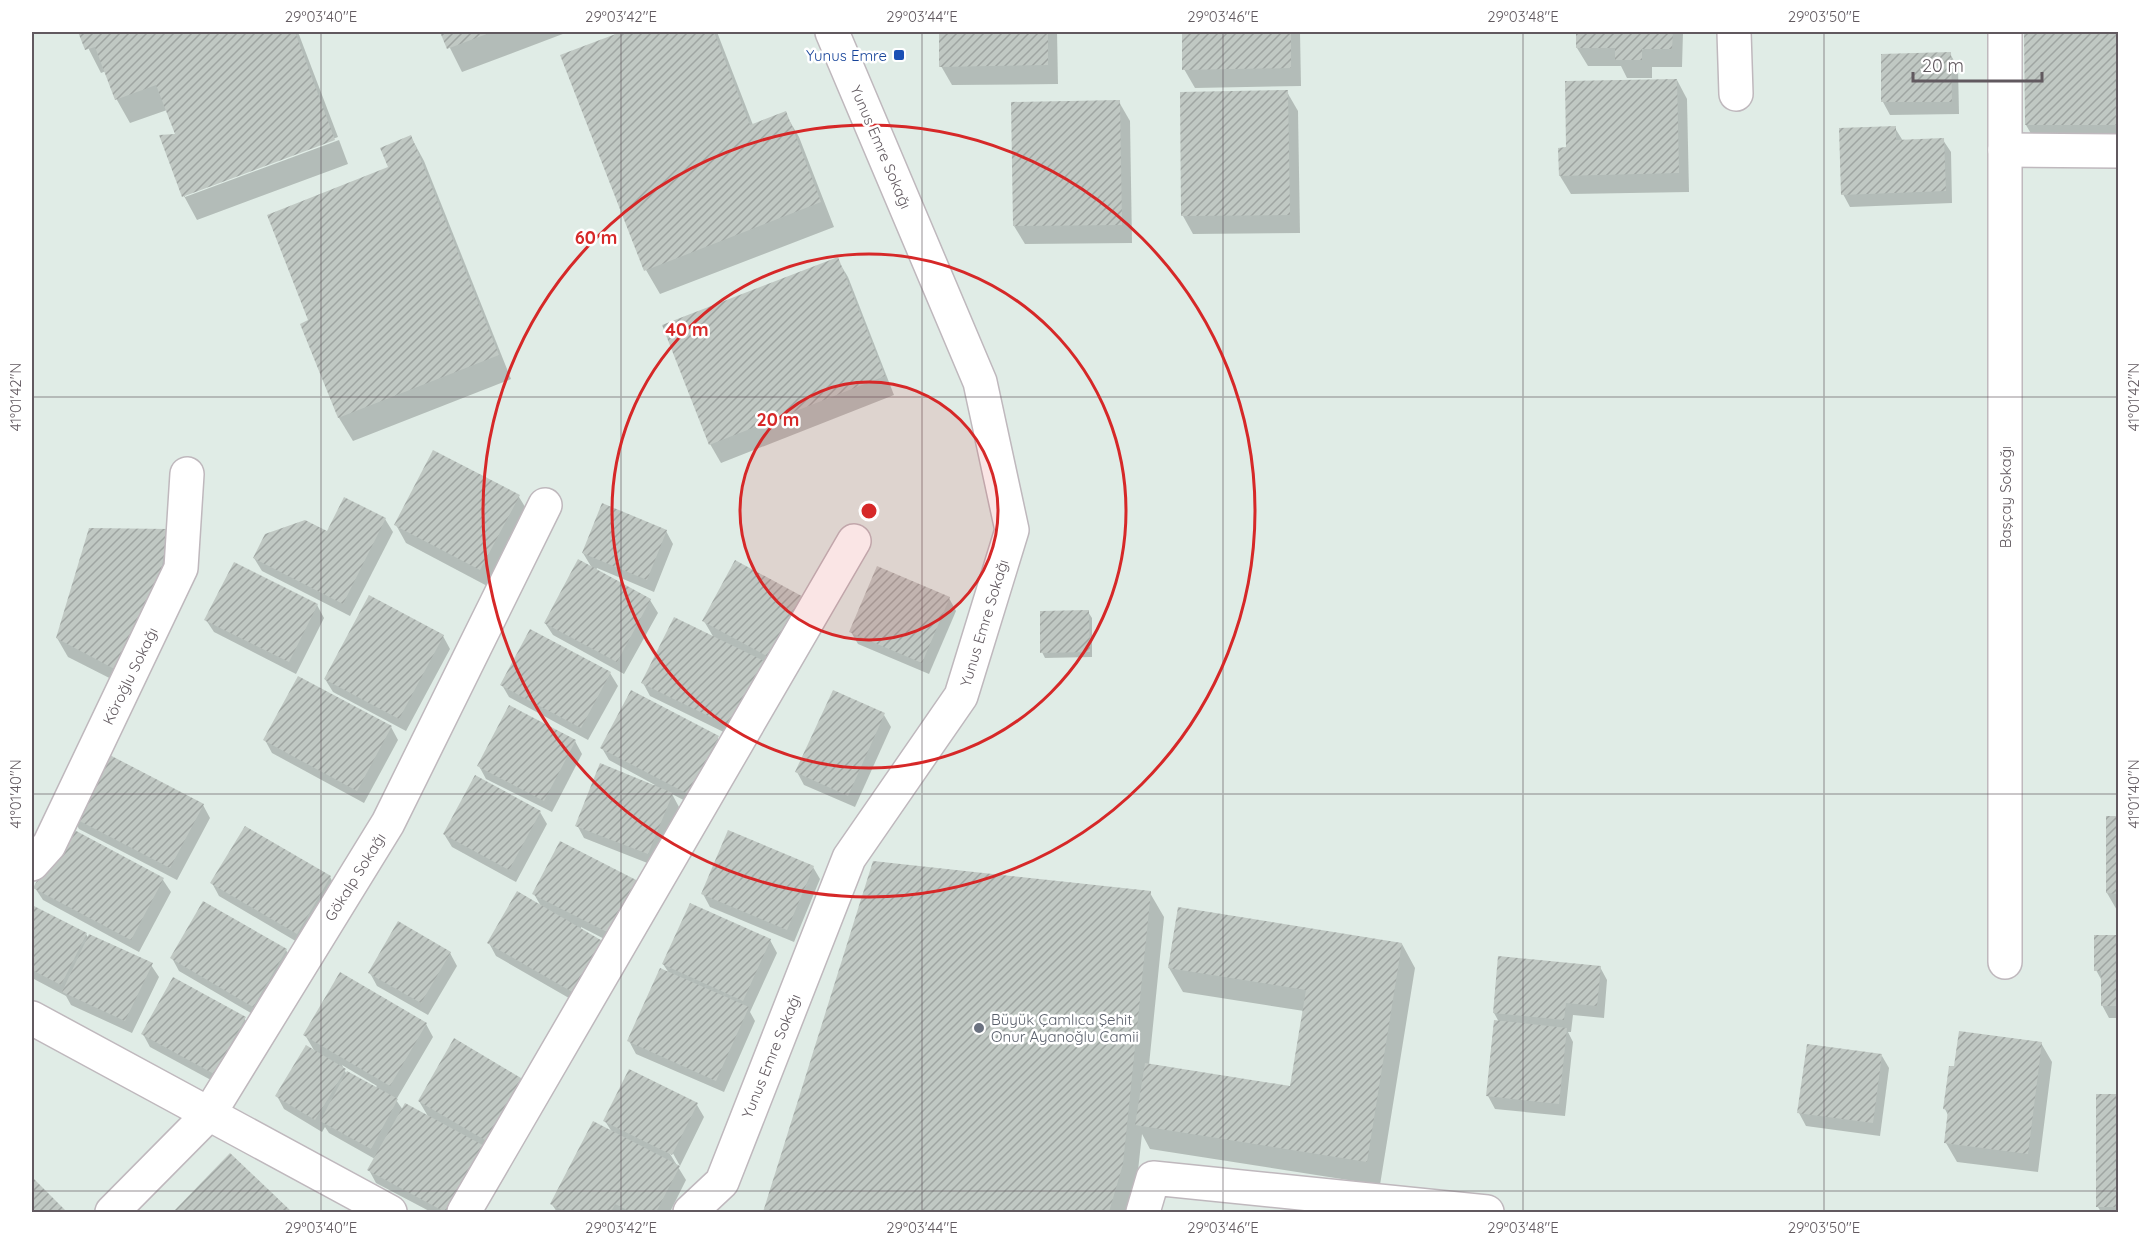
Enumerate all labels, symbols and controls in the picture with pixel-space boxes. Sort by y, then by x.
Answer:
text: 29°03'40"E [285,7,357,26]
text: 29°03'42"E [585,7,657,26]
text: 29°03'44"E [886,7,958,26]
text: 29°03'46"E [1187,7,1259,26]
text: 29°03'48"E [1487,7,1559,26]
text: 29°03'50"E [1788,7,1860,26]
scale bar [1913,45,2042,83]
place label: Yunus Emre [806,46,887,65]
marker: Yunus Emre [892,48,906,62]
text: 20 m [1922,54,1964,77]
street label: Yunus Emre Sokağı [846,82,916,212]
text: 60 m [575,226,617,249]
text: 40 m [665,318,709,341]
text: 41°01'42"N [6,363,25,431]
text: 41°01'42"N [2124,363,2143,431]
text: 20 m [757,408,799,431]
street label: Başçay Sokağı [1996,446,2015,548]
centre of rings [859,501,879,521]
street label: Yunus Emre Sokağı [956,557,1012,689]
street label: Köroğlu Sokağı [98,624,162,728]
text: 41°01'40"N [6,759,25,829]
text: 41°01'40"N [2124,759,2143,829]
street label: Gökalp Sokağı [320,829,390,925]
street label: Yunus Emre Sokağı [737,991,805,1121]
place label: Büyük Çamlıca Şehit Onur Ayanoğlu Camii [991,1010,1139,1046]
marker: Büyük Çamlıca Şehit Onur Ayanoğlu Camii [972,1021,986,1035]
text: 29°03'40"E [285,1218,357,1237]
text: 29°03'42"E [585,1218,657,1237]
text: 29°03'44"E [886,1218,958,1237]
text: 29°03'46"E [1187,1218,1259,1237]
text: 29°03'48"E [1487,1218,1559,1237]
text: 29°03'50"E [1788,1218,1860,1237]

